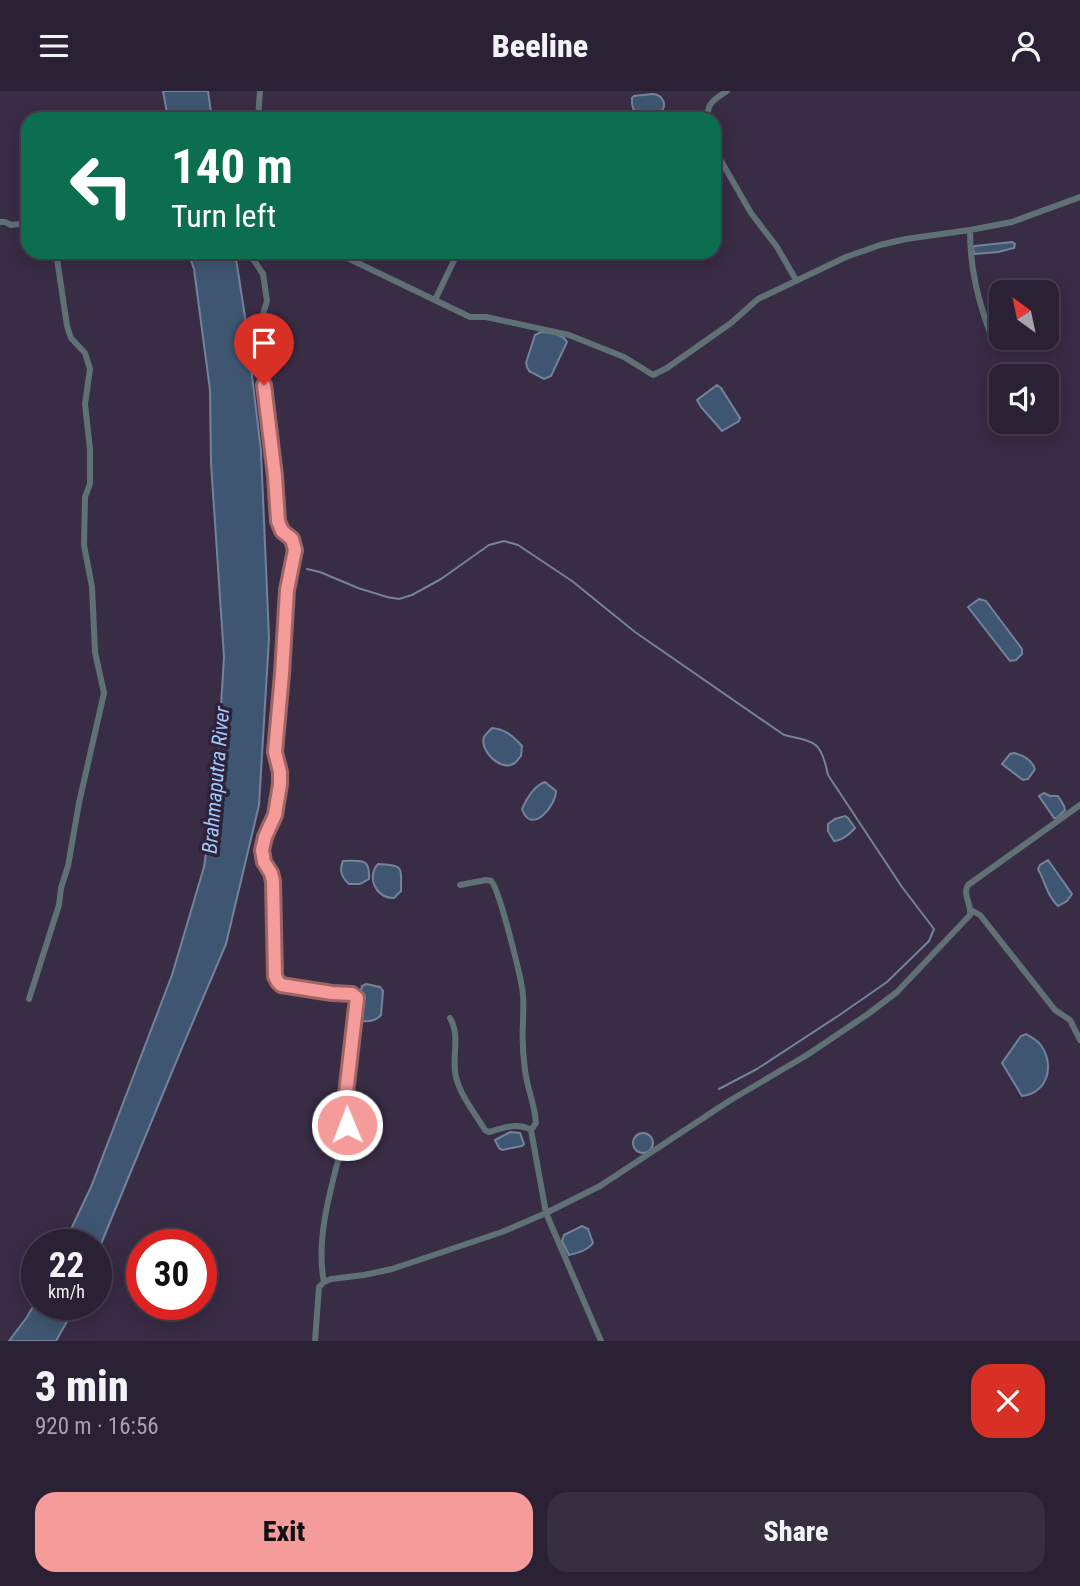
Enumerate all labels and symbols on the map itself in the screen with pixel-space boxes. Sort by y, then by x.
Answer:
north arrow [989,280,1059,350]
pin [234,313,294,385]
water label: Brahmaputra River [198,705,234,855]
position arrow [310,1088,384,1162]
speed limit sign: 30 [126,1229,217,1320]

